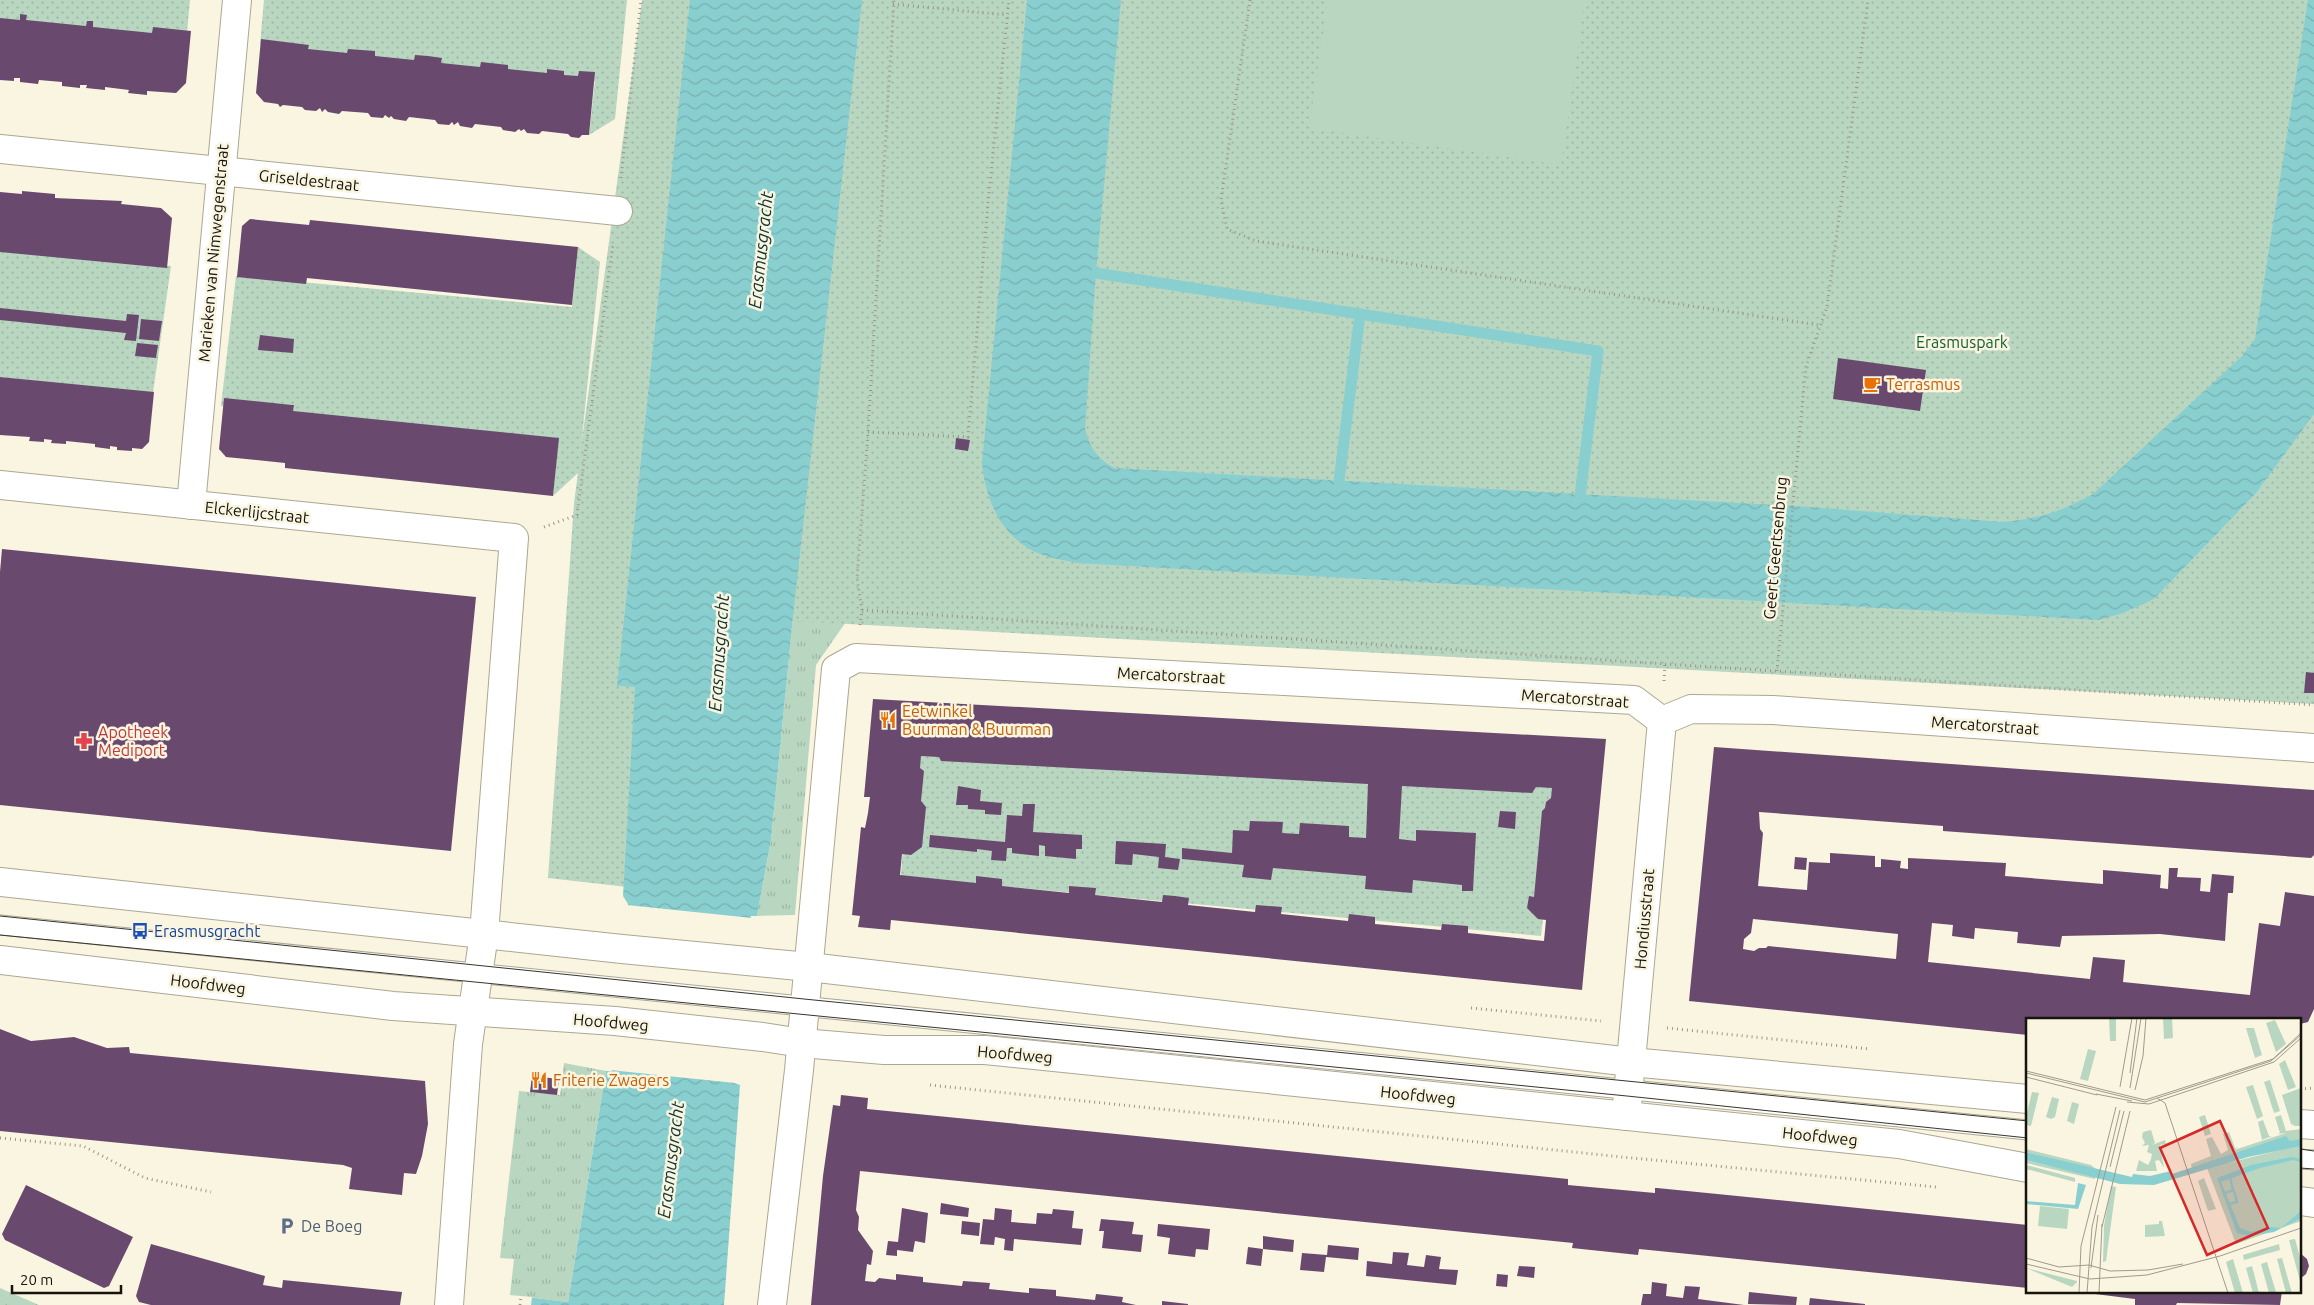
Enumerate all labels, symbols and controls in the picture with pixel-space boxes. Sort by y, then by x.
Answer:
street label: Marieken van Nimwegenstraat [195,143,232,363]
street label: Griseldestraat [258,166,361,194]
water label: Erasmusgracht [744,189,776,309]
park label: Erasmuspark [1916,333,2008,351]
cafe icon: Terrasmus [1862,374,1882,394]
place label: Terrasmus [1886,375,1960,393]
street label: Geert Geertsenbrug [1760,476,1790,620]
street label: Elckerlijcstraat [204,498,311,526]
water label: Erasmusgracht [704,593,732,712]
street label: Mercatorstraat [1117,663,1226,687]
street label: Mercatorstraat [1520,685,1630,711]
place label: Eetwinkel Buurman & Buurman [902,702,1051,738]
restaurant icon: Eetwinkel Buurman & Buurman [878,710,898,730]
street label: Mercatorstraat [1930,712,2040,738]
place label: Apotheek Mediport [98,723,168,759]
pharmacy icon: Apotheek Mediport [74,731,94,751]
street label: Hondiusstraat [1631,867,1657,970]
bus stop icon: Erasmusgracht [130,921,150,941]
place label: Erasmusgracht [154,922,261,940]
street label: Hoofdweg [169,970,247,998]
street label: Hoofdweg [572,1010,650,1034]
inset map [2026,1018,2302,1292]
street label: Hoofdweg [976,1042,1054,1066]
restaurant icon: Friterie Zwagers [529,1070,549,1090]
place label: Friterie Zwagers [553,1071,669,1089]
street label: Hoofdweg [1379,1082,1457,1108]
water label: Erasmusgracht [653,1099,687,1219]
street label: Hoofdweg [1781,1123,1859,1149]
parking icon: De Boeg [277,1216,297,1236]
place label: De Boeg [301,1217,362,1235]
scale bar [12,1262,121,1294]
text: 20 m [20,1271,53,1288]

